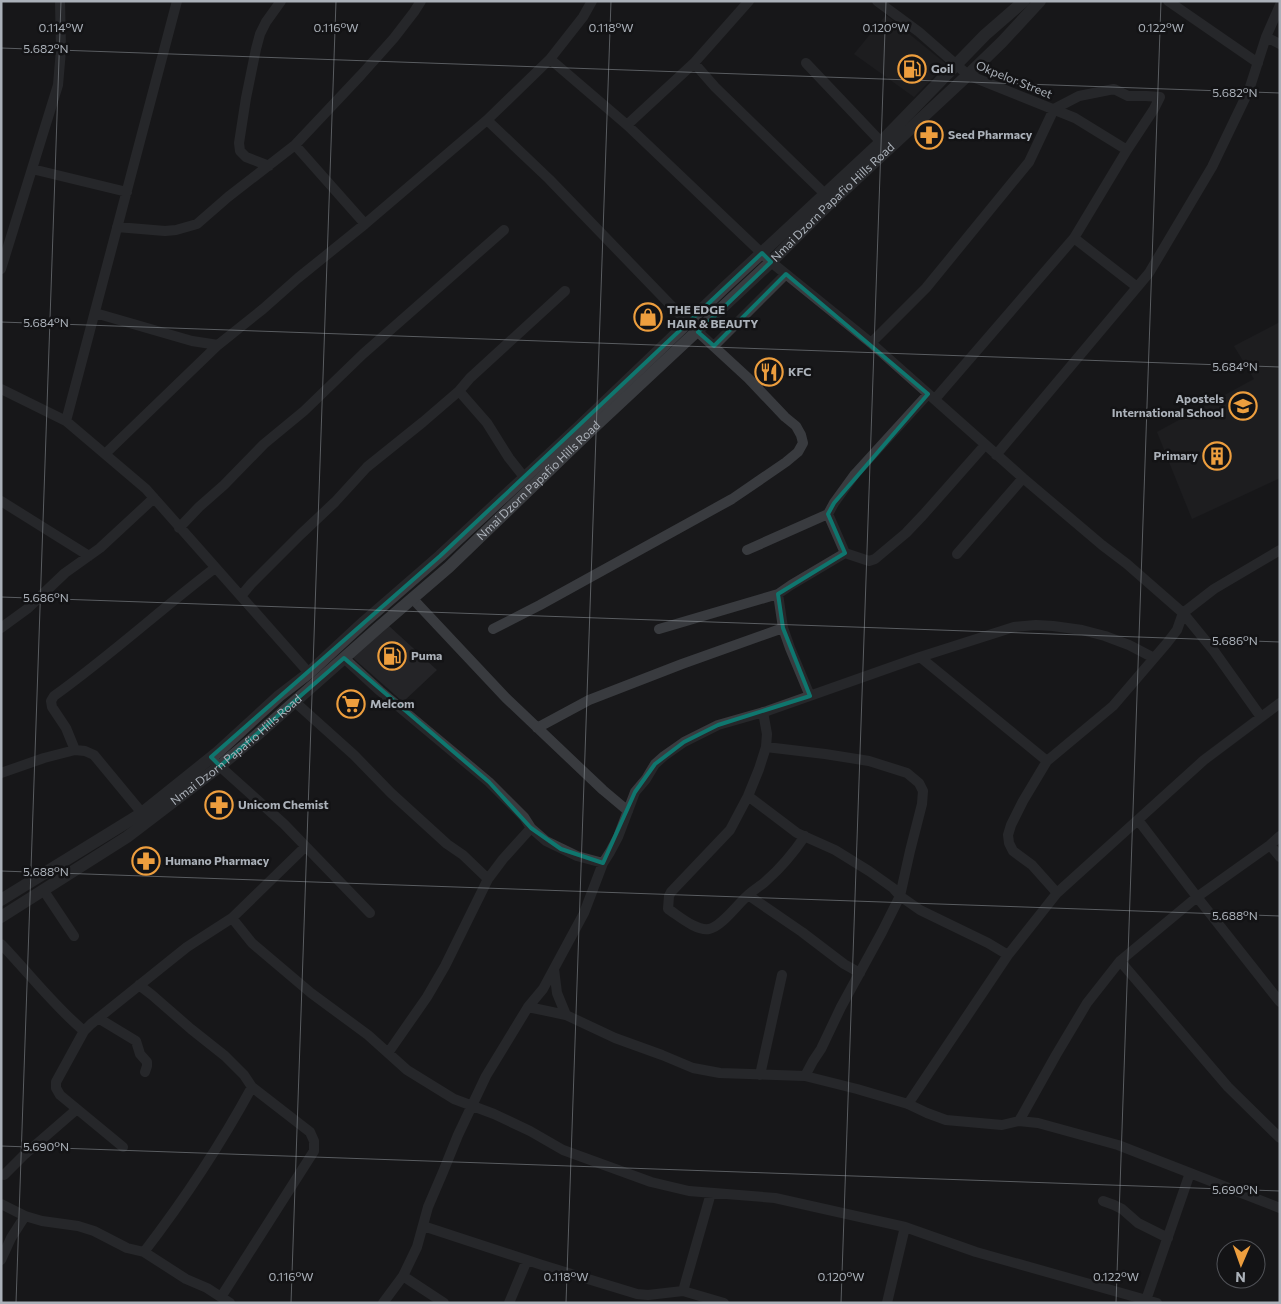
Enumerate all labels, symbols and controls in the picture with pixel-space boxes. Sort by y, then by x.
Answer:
text: 0.114°W [39,20,83,34]
text: 0.116°W [314,20,358,34]
text: 0.118°W [589,20,633,34]
text: 0.120°W [863,20,909,34]
text: 0.122°W [1138,20,1184,34]
text: 5.682°N [23,41,69,55]
fuel station icon: Goil [897,54,927,84]
street label: Okpelor Street [974,57,1055,101]
place label: Goil [931,61,954,75]
text: 5.682°N [1212,85,1258,99]
pharmacy icon: Seed Pharmacy [914,120,944,150]
place label: Seed Pharmacy [948,127,1033,141]
street label: Nmai Dzorn Papafio Hills Road [767,139,897,264]
shop icon: THE EDGE HAIR & BEAUTY [633,302,663,332]
place label: THE EDGE HAIR & BEAUTY [667,302,758,330]
text: 5.684°N [23,315,69,329]
restaurant icon: KFC [754,357,784,387]
text: 5.684°N [1212,359,1258,373]
place label: KFC [788,364,812,378]
place label: Apostels International School [1112,391,1224,419]
school or university icon: Apostels International School [1228,391,1258,421]
street label: Nmai Dzorn Papafio Hills Road [473,417,602,543]
building icon: Primary [1202,441,1232,471]
place label: Primary [1154,448,1198,462]
text: 5.686°N [23,590,69,604]
text: 5.686°N [1212,633,1258,647]
fuel station icon: Puma [377,641,407,671]
place label: Puma [411,648,442,662]
supermarket icon: Melcom [336,689,366,719]
street label: Nmai Dzorn Papafio Hills Road [167,691,304,807]
place label: Melcom [370,696,415,710]
pharmacy icon: Unicom Chemist [204,790,234,820]
place label: Unicom Chemist [238,797,329,811]
pharmacy icon: Humano Pharmacy [131,846,161,876]
place label: Humano Pharmacy [165,853,270,867]
text: 5.688°N [23,864,69,878]
text: 5.688°N [1212,908,1258,922]
text: 5.690°N [23,1139,69,1153]
text: 5.690°N [1212,1182,1258,1196]
north arrow [1216,1239,1266,1289]
text: 0.116°W [269,1269,313,1283]
text: 0.118°W [544,1269,588,1283]
text: 0.120°W [818,1269,864,1283]
text: 0.122°W [1093,1269,1139,1283]
text: N [1235,1269,1246,1286]

